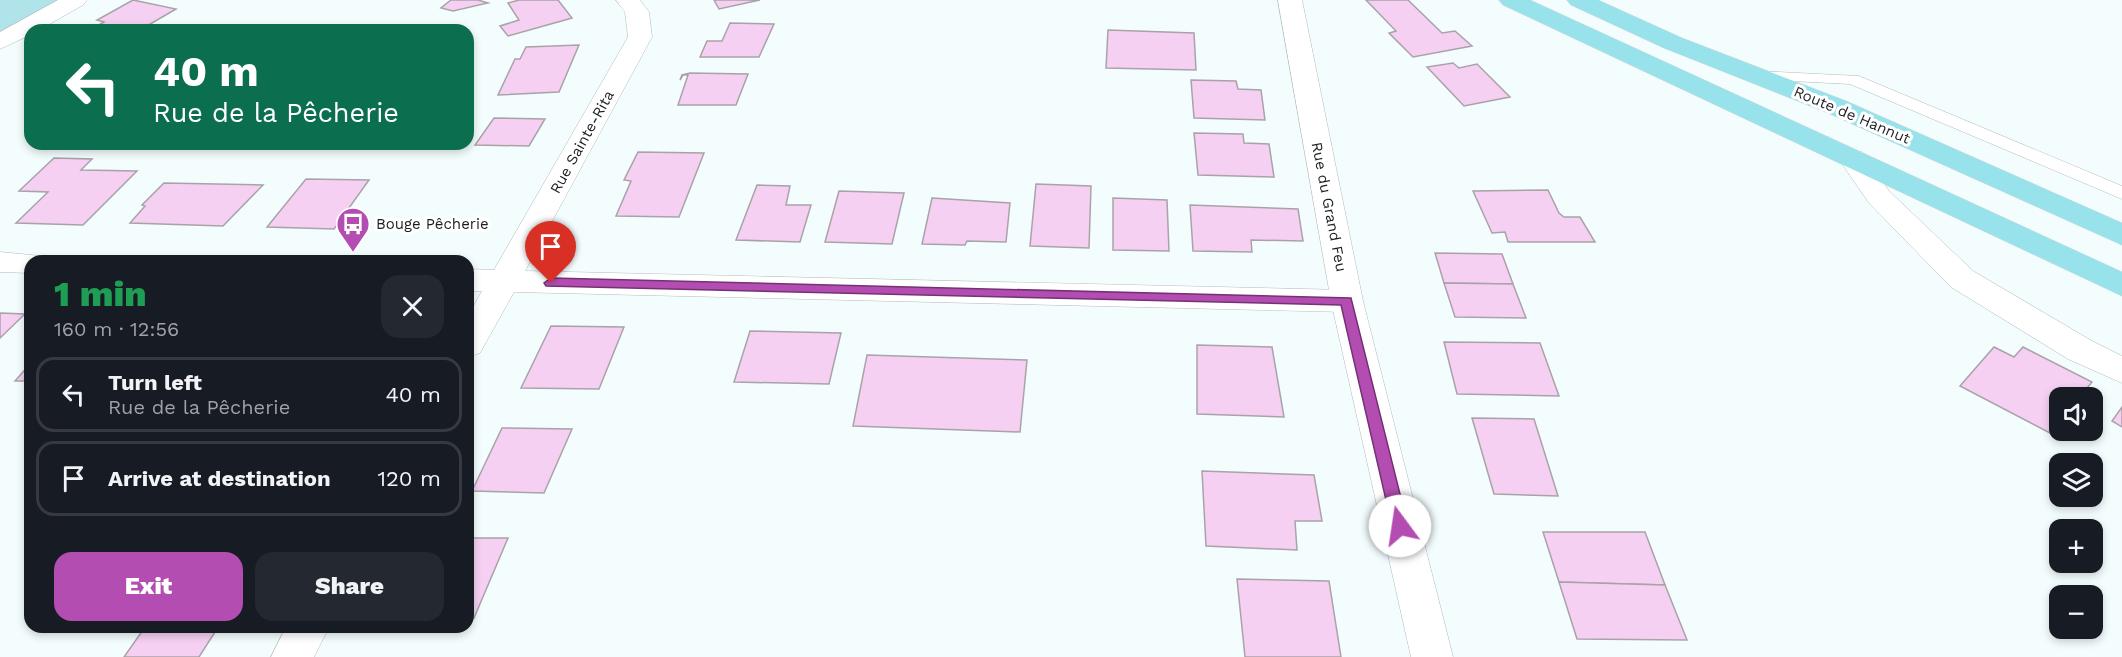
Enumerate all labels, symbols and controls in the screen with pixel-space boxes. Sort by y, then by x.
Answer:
text: 40 m [153,47,259,96]
icon: left [54,48,132,126]
street label: Route de Hannut [1791,82,1914,148]
street label: Rue Sainte-Rita [546,87,618,197]
text: Rue de la Pêcherie [153,97,399,129]
street label: Rue du Grand Feu [1308,141,1350,273]
bus stop icon: Bouge Pêcherie [335,206,371,253]
place label: Bouge Pêcherie [376,215,489,233]
pin [525,221,576,283]
icon: arrive [534,230,567,263]
text: 1 min [54,273,147,315]
button: close [381,275,444,338]
text: 160 m · 12:56 [54,317,179,341]
text: Turn left [108,370,202,395]
icon: left [57,378,90,411]
text: 40 m [385,382,441,407]
map controls [2049,387,2103,639]
button: sound [2049,387,2103,441]
text: Rue de la Pêcherie [108,395,290,419]
button: layers [2049,453,2103,507]
icon: arrive [57,462,90,495]
text: Arrive at destination [108,466,331,491]
text: 120 m [377,466,441,491]
position arrow [1368,494,1432,558]
button: + [2049,519,2103,573]
button: Exit [54,552,243,621]
button: Share [255,552,444,621]
button: − [2049,585,2103,639]

